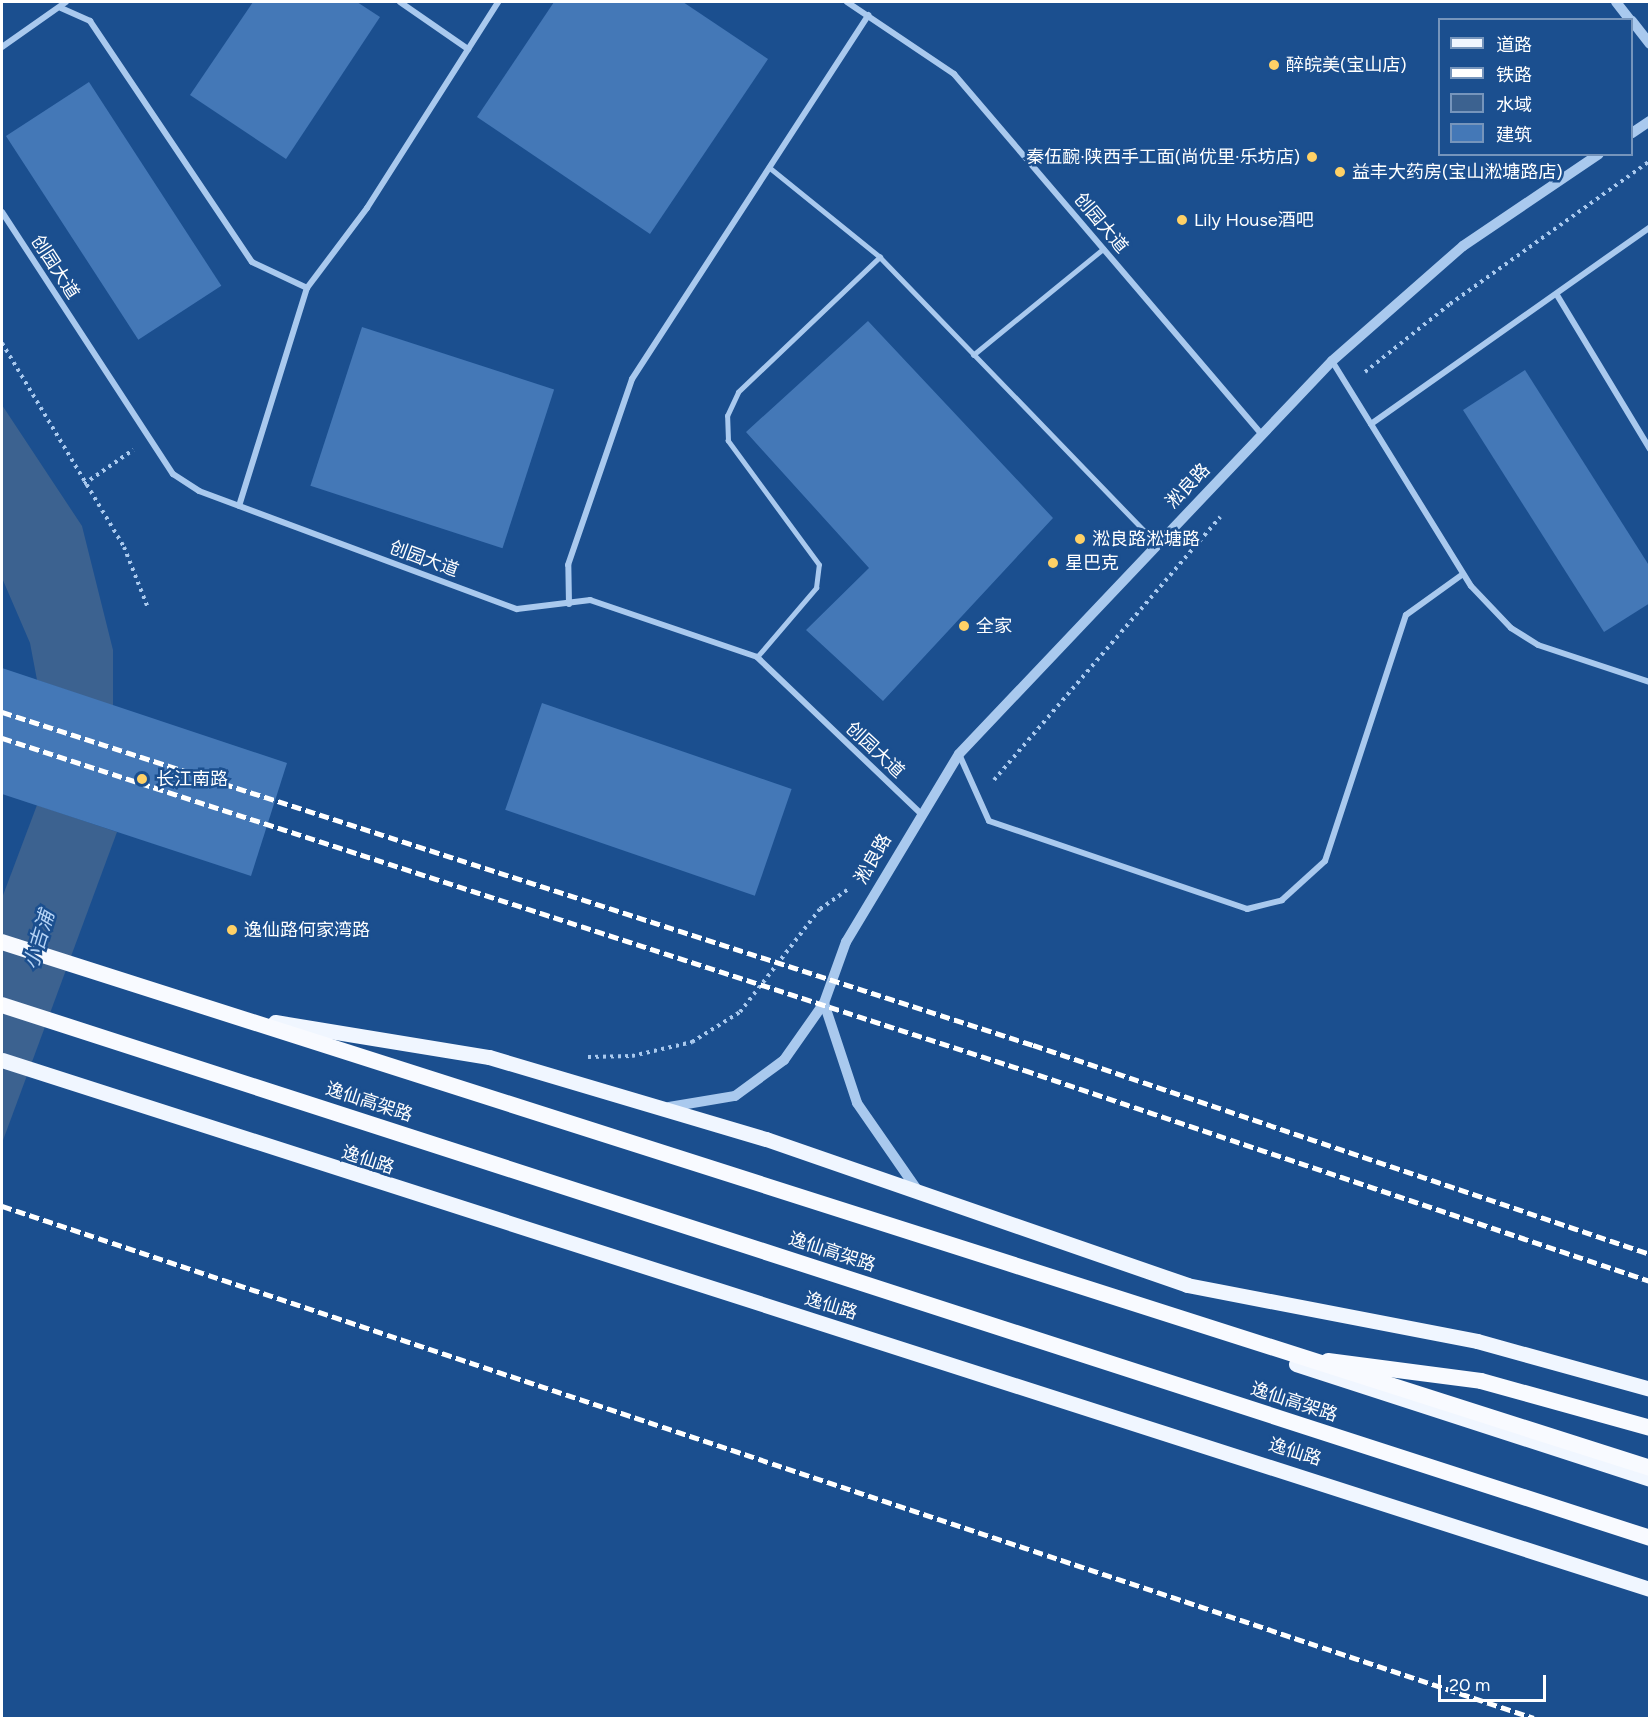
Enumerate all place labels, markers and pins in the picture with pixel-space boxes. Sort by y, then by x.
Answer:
place label: 醉皖美(宝山店) [1286,54,1407,76]
marker: 醉皖美(宝山店) [1267,58,1281,72]
place label: 秦伍䩊·陕西手工面(尚优里·乐坊店) [1026,146,1300,168]
marker: 秦伍䩊·陕西手工面(尚优里·乐坊店) [1305,150,1319,164]
place label: 益丰大药房(宝山淞塘路店) [1352,161,1563,183]
marker: 益丰大药房(宝山淞塘路店) [1333,165,1347,179]
place label: Lily House酒吧 [1194,209,1314,231]
marker: Lily House酒吧 [1175,213,1189,227]
place label: 淞良路淞塘路 [1092,528,1200,550]
marker: 淞良路淞塘路 [1073,532,1087,546]
place label: 星巴克 [1065,552,1119,574]
marker: 星巴克 [1046,556,1060,570]
place label: 全家 [976,615,1012,637]
marker: 全家 [957,619,971,633]
place label: 长江南路 [156,768,228,790]
marker: 长江南路 [133,770,151,788]
place label: 逸仙路何家湾路 [244,919,370,941]
marker: 逸仙路何家湾路 [225,923,239,937]

